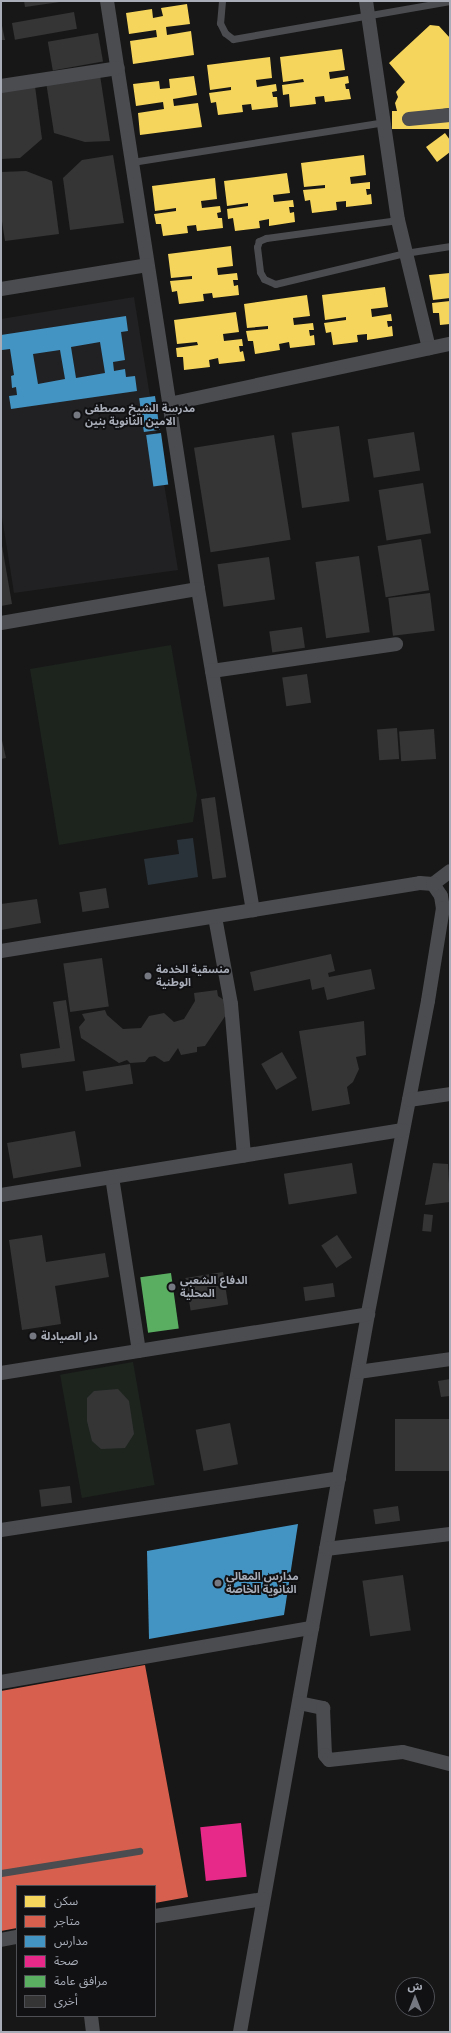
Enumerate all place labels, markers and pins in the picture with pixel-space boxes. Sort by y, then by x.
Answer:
place label: مدرسة الشيخ مصطفى الامين الثانوية بنين [85,402,195,428]
marker: مدرسة الشيخ مصطفى الامين الثانوية بنين [72,410,82,420]
place label: منسقية الخدمة الوطنية [156,963,230,989]
marker: منسقية الخدمة الوطنية [143,971,153,981]
place label: الدفاع الشعبي المحلية [180,1274,248,1300]
marker: الدفاع الشعبي المحلية [167,1282,177,1292]
place label: دار الصيادلة [41,1329,98,1343]
marker: دار الصيادلة [28,1331,38,1341]
place label: مدارس المعالي الثانوية الخاصة [226,1570,299,1596]
marker: مدارس المعالي الثانوية الخاصة [213,1578,223,1588]

